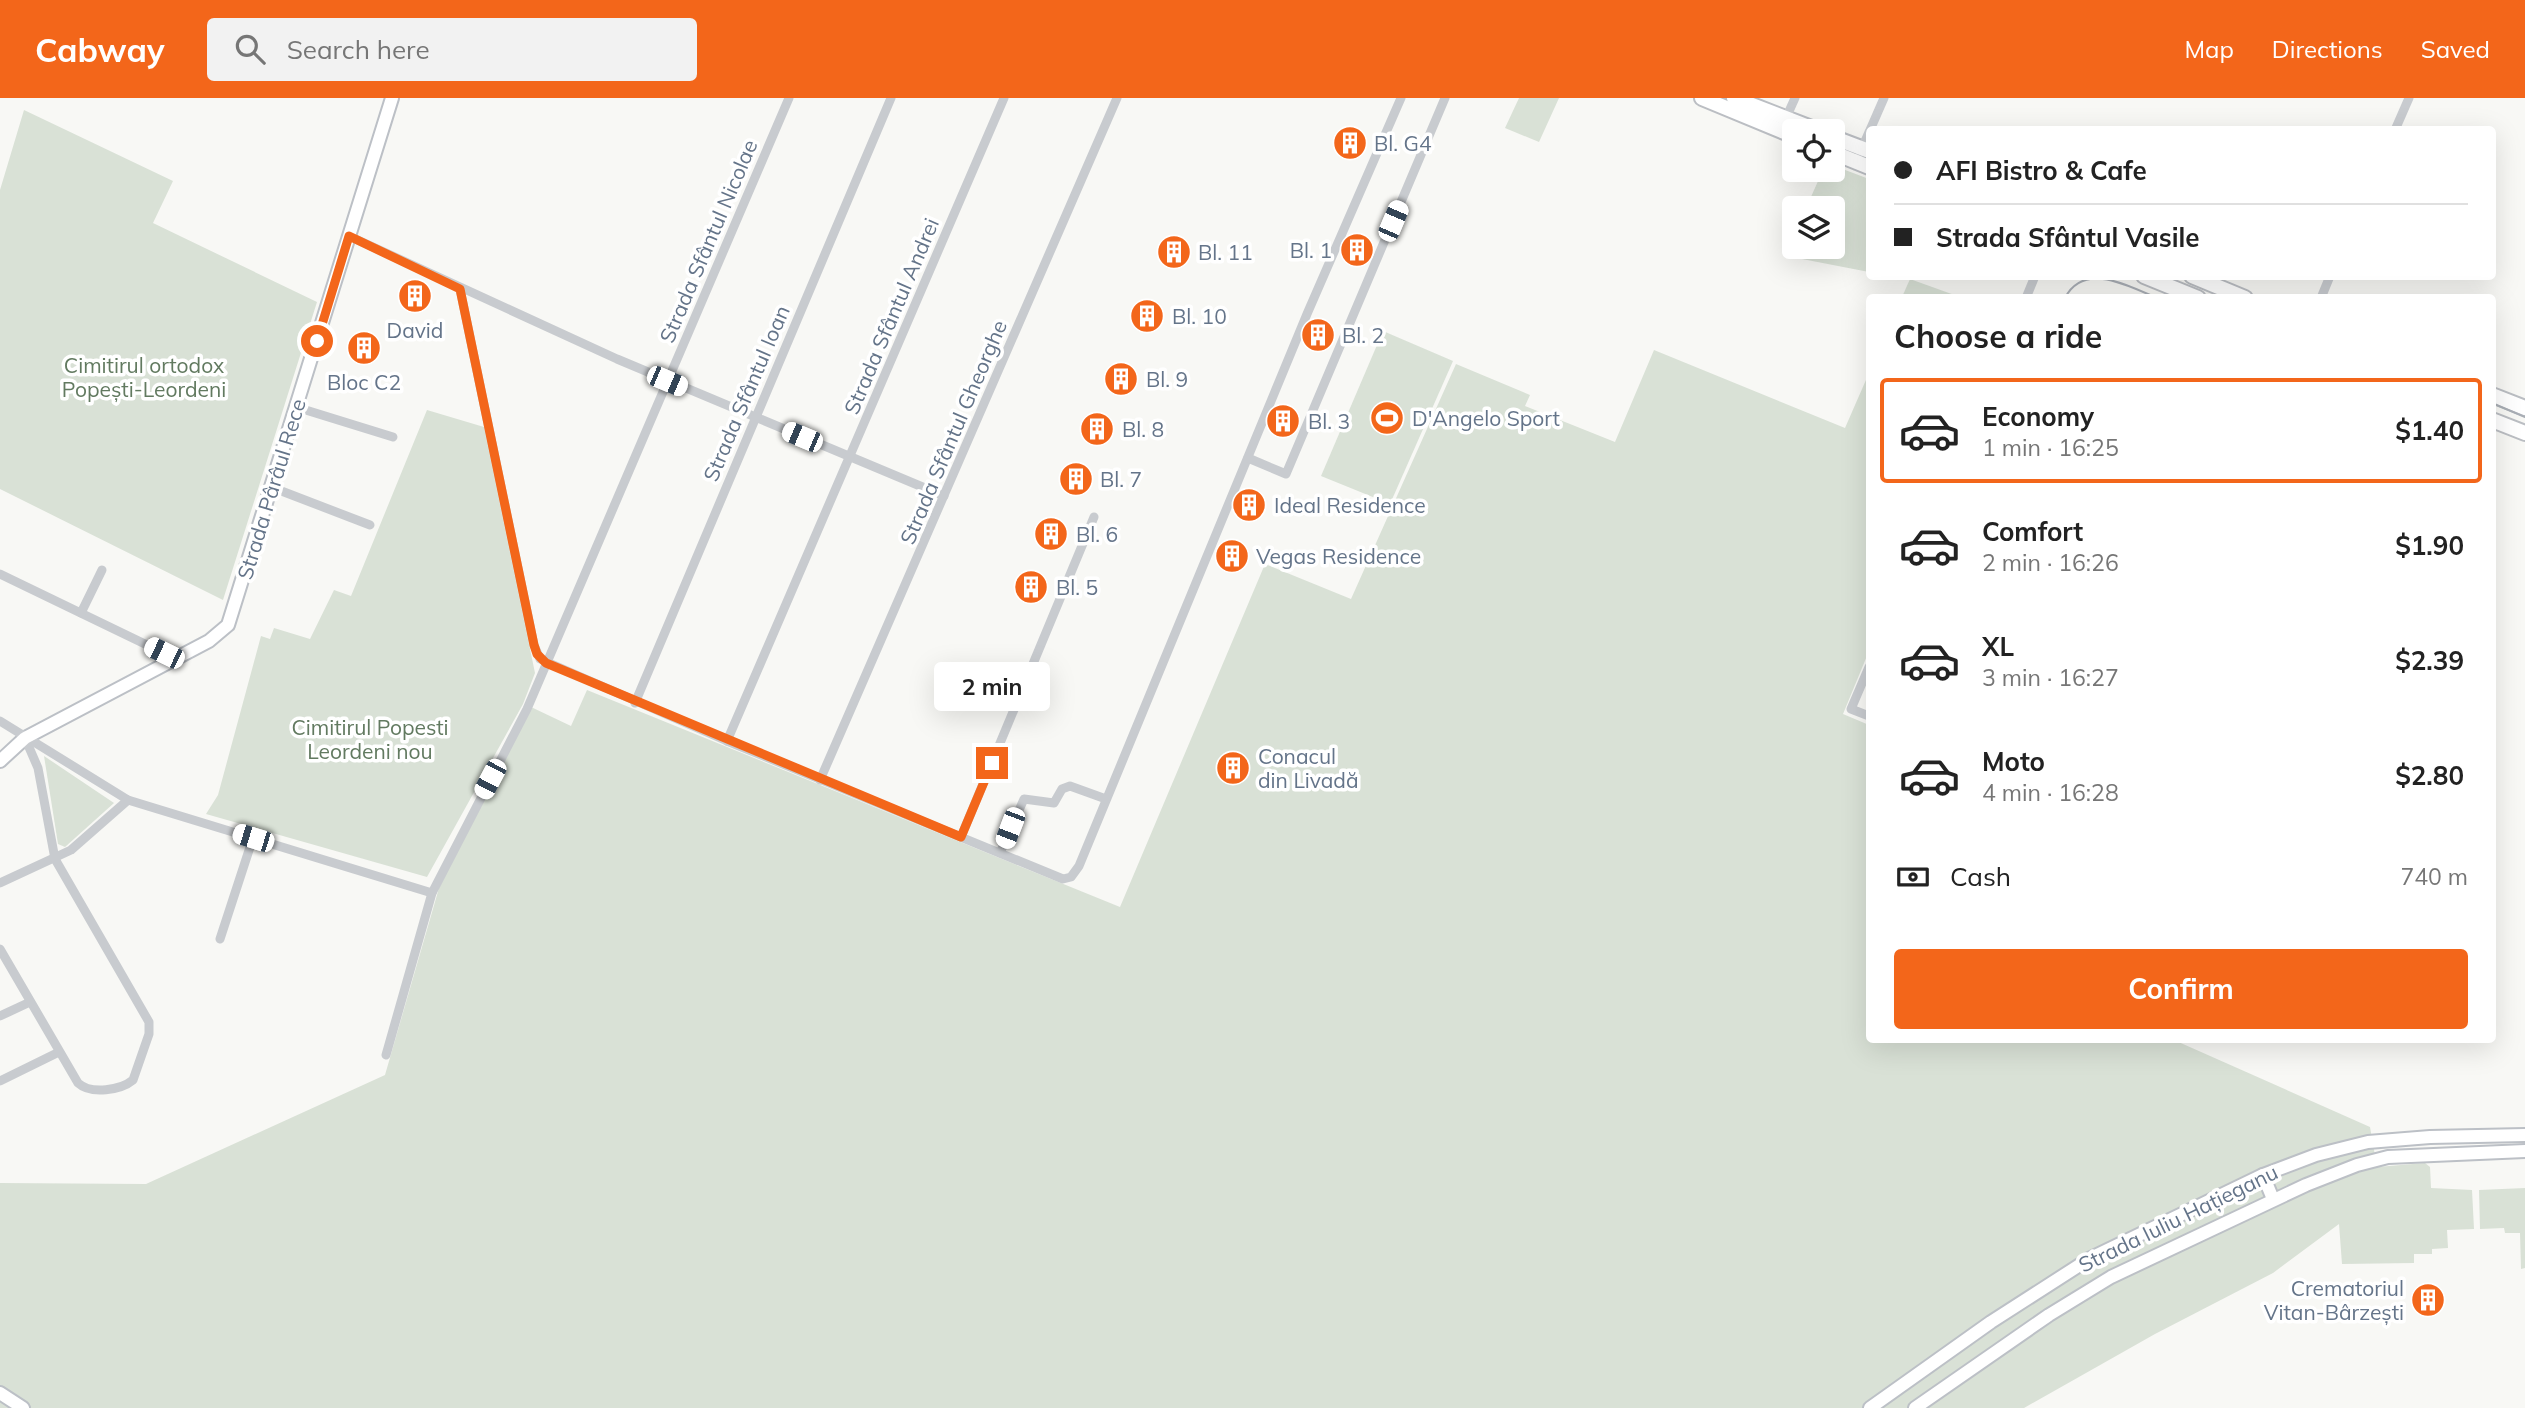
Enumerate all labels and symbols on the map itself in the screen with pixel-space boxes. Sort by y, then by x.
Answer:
building icon: Bl. G4 [1331,124,1369,162]
place label: Bl. G4 [1374,130,1432,156]
street label: Strada Sfântul Nicolae [653,136,763,346]
car [1376,198,1411,244]
street label: Strada Sfântul Andrei [838,214,944,418]
building icon: Bl. 1 [1338,231,1376,269]
building icon: Bl. 11 [1155,233,1193,271]
place label: Bl. 1 [1290,237,1332,263]
place label: Bl. 11 [1198,239,1253,265]
building icon: David [396,277,434,315]
building icon: Bl. 10 [1128,297,1166,335]
street label: Strada Sfântul Ioan [697,301,795,485]
place label: Bl. 10 [1172,303,1227,329]
street label: Strada Sfântul Gheorghe [894,316,1012,548]
building icon: Bl. 2 [1299,316,1337,354]
place label: David [387,317,443,343]
place label: Bl. 2 [1342,322,1384,348]
route start [301,325,333,357]
building icon: Bloc C2 [345,329,383,367]
park label: Cimitirul ortodox Popești-Leordeni [62,352,226,403]
building icon: Bl. 9 [1102,360,1140,398]
car [644,363,691,399]
place label: Bl. 9 [1146,366,1188,392]
place label: Bloc C2 [327,369,401,395]
street label: Strada Pârâul Rece [231,395,311,583]
sports icon: D'Angelo Sport [1368,399,1406,437]
building icon: Bl. 3 [1264,402,1302,440]
place label: D'Angelo Sport [1412,405,1560,431]
place label: Bl. 3 [1308,408,1350,434]
building icon: Bl. 8 [1078,410,1116,448]
place label: Bl. 8 [1122,416,1164,442]
car [779,419,826,455]
building icon: Bl. 7 [1057,460,1095,498]
place label: Bl. 7 [1100,466,1142,492]
building icon: Ideal Residence [1230,486,1268,524]
place label: Ideal Residence [1274,492,1426,518]
building icon: Bl. 6 [1032,515,1070,553]
place label: Bl. 6 [1076,521,1118,547]
building icon: Vegas Residence [1213,537,1251,575]
place label: Vegas Residence [1256,543,1421,569]
building icon: Bl. 5 [1012,568,1050,606]
place label: Bl. 5 [1056,574,1098,600]
car [141,634,188,672]
callout: 2 min [934,662,1050,710]
park label: Cimitirul Popesti Leordeni nou [291,714,449,764]
place label: Conacul din Livadă [1258,743,1359,793]
route end [976,747,1008,779]
building icon: Conacul din Livadă [1214,749,1252,787]
car [471,756,510,802]
car [993,805,1028,851]
car [230,822,277,854]
street label: Strada Iuliu Hațieganu [2074,1158,2282,1278]
place label: Crematoriul Vitan-Bârzești [2264,1275,2404,1326]
building icon: Crematoriul Vitan-Bârzești [2409,1281,2447,1319]

